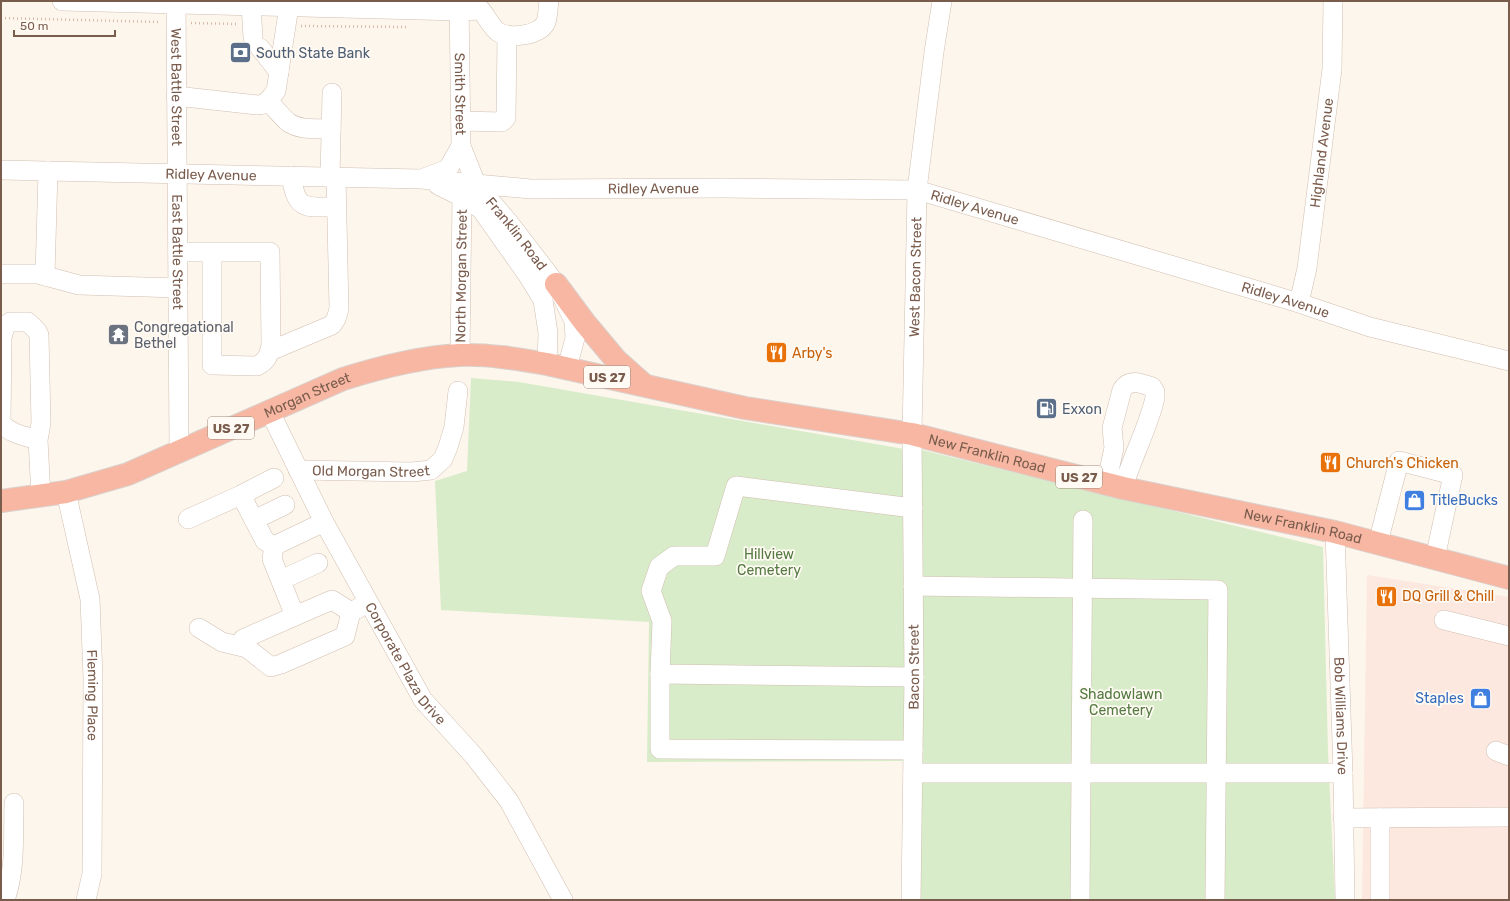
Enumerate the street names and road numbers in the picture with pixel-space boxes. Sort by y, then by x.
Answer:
street label: West Battle Street [167,28,185,147]
street label: Smith Street [451,53,469,136]
street label: Highland Avenue [1307,97,1337,209]
street label: Ridley Avenue [165,166,257,184]
street label: Ridley Avenue [608,180,699,198]
street label: Ridley Avenue [929,187,1021,229]
street label: East Battle Street [168,194,186,310]
street label: Franklin Road [482,194,550,274]
street label: North Morgan Street [452,209,471,343]
street label: West Bacon Street [906,216,925,337]
street label: Ridley Avenue [1239,278,1332,322]
road number: US 27 [584,366,630,388]
street label: Morgan Street [261,369,353,422]
road number: US 27 [208,417,254,439]
street label: New Franklin Road [927,431,1047,477]
street label: Old Morgan Street [312,462,431,481]
road number: US 27 [1056,466,1102,488]
street label: New Franklin Road [1242,505,1364,548]
street label: Corporate Plaza Drive [361,599,449,729]
street label: Bacon Street [906,624,923,710]
street label: Fleming Place [83,649,101,741]
street label: Bob Williams Drive [1330,657,1351,775]

